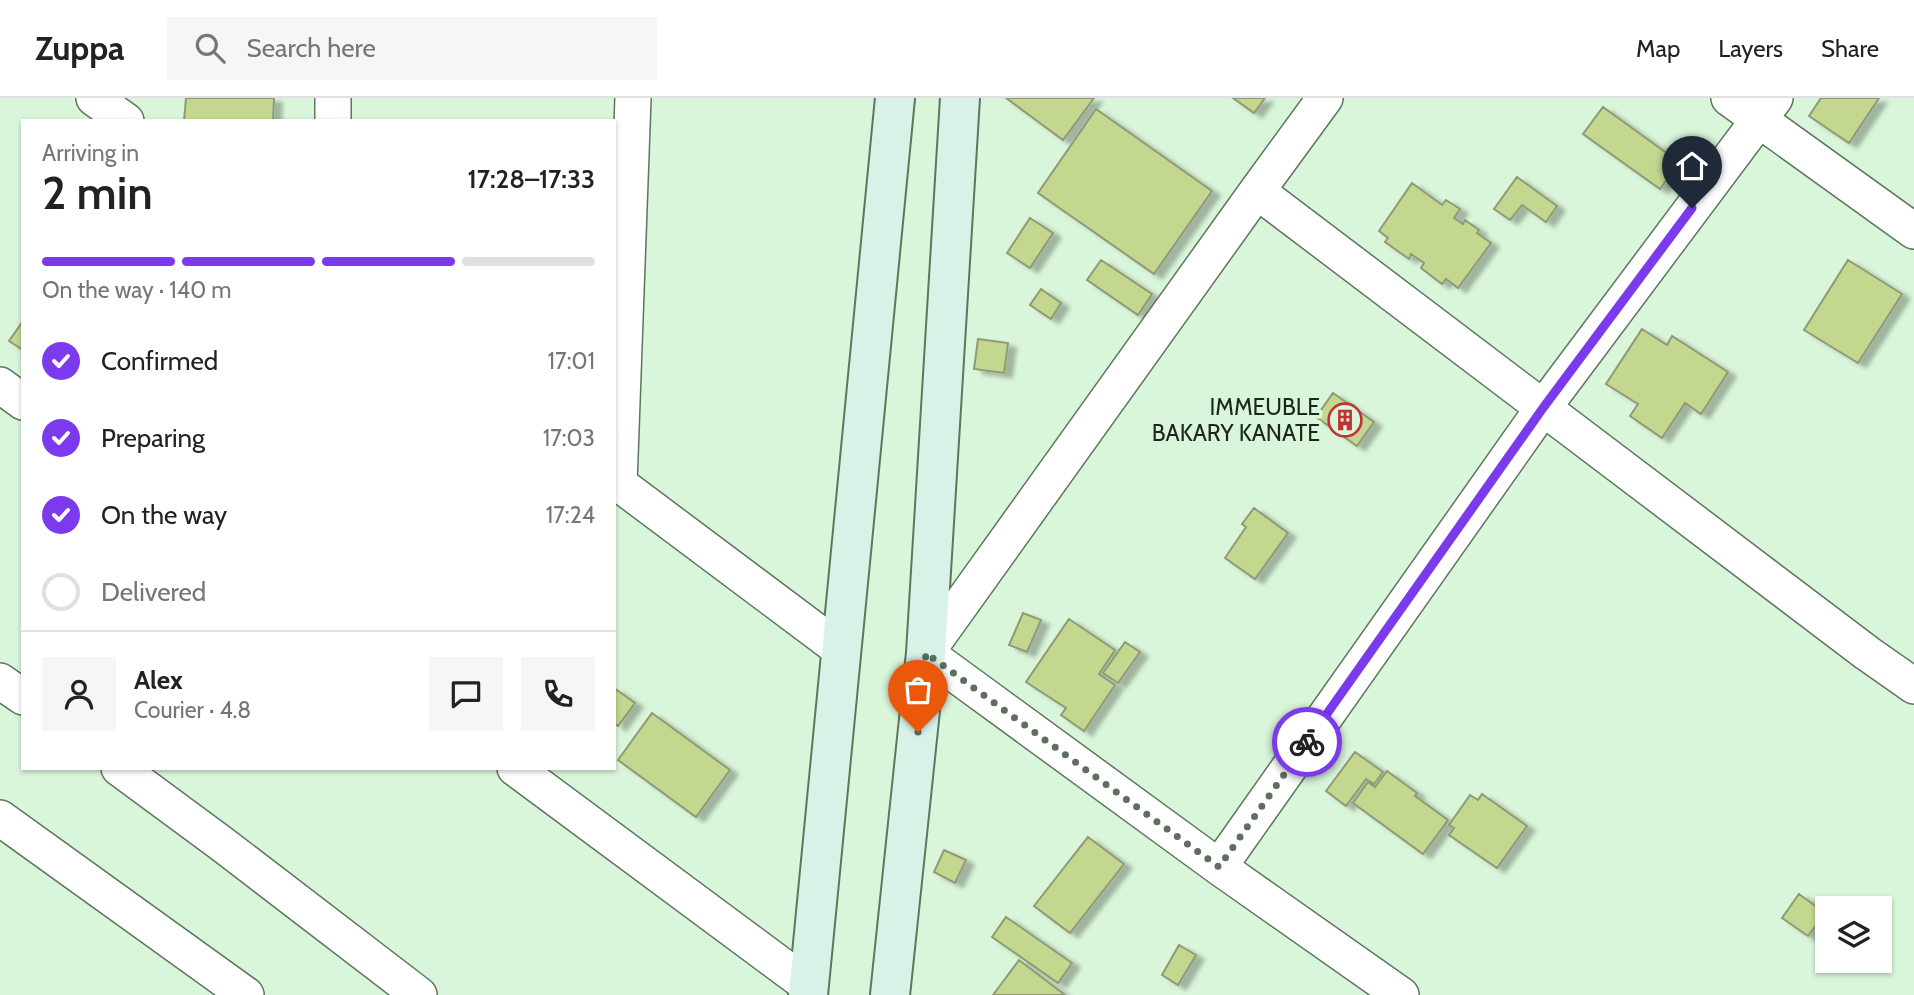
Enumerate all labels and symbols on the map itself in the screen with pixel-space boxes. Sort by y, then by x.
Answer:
pin [1662,136,1722,208]
place label: IMMEUBLE BAKARY KANATE [1152,393,1320,447]
building icon: IMMEUBLE BAKARY KANATE [1326,401,1364,439]
pin [888,660,948,732]
courier [1272,707,1342,777]

